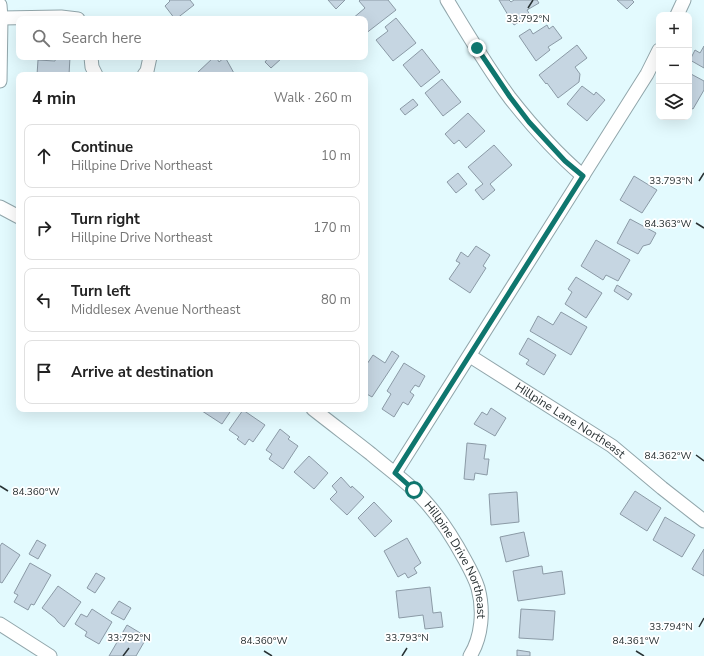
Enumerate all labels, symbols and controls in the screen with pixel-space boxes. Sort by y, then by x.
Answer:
text: 33.792°N [506,12,550,26]
map controls [656,12,692,120]
button: + [656,12,692,48]
search box [16,16,368,60]
icon: search [30,27,52,49]
text: Search here [62,28,142,48]
route end [468,39,486,57]
button: − [656,48,692,84]
button: layers [656,84,692,120]
text: 4 min [32,87,76,110]
text: Walk · 260 m [274,89,352,107]
text: Continue [71,137,133,157]
icon: ahead [33,145,55,167]
text: 10 m [321,147,351,165]
text: Hillpine Drive Northeast [71,157,212,175]
text: 33.793°N [649,174,693,188]
text: Turn right [71,209,140,229]
icon: right [33,217,55,239]
text: 84.363°W [644,217,692,231]
text: 170 m [313,219,351,237]
text: Hillpine Drive Northeast [71,229,212,247]
text: Turn left [71,281,130,301]
icon: left [33,289,55,311]
text: 80 m [321,291,351,309]
text: Middlesex Avenue Northeast [71,301,240,319]
icon: arrive [33,361,55,383]
text: Arrive at destination [71,362,214,382]
street label: Hillpine Lane Northeast [512,379,629,462]
text: 84.362°W [644,449,692,463]
route start [405,481,423,499]
text: 84.360°W [12,485,60,499]
street label: Hillpine Drive Northeast [421,498,489,620]
text: 33.794°N [649,620,693,634]
text: 33.792°N [107,631,151,645]
text: 33.793°N [385,631,429,645]
text: 84.360°W [240,634,288,648]
text: 84.361°W [612,634,660,648]

